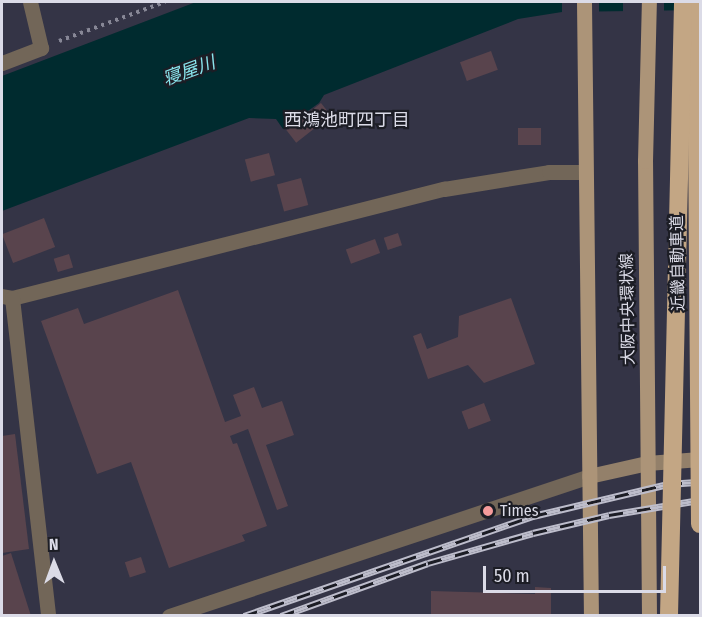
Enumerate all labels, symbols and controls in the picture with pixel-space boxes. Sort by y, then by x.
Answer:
water label: 寝屋川 [160,52,218,90]
district label: 西鴻池町四丁目 [284,109,410,131]
street label: 近畿自動車道 [668,215,688,311]
street label: 大阪中央環状線 [617,253,639,365]
place label: Times [500,501,538,521]
marker: Times [481,504,495,518]
north arrow [24,533,84,593]
text: N [49,535,59,554]
scale bar [486,554,669,592]
text: 50 m [494,565,530,587]

